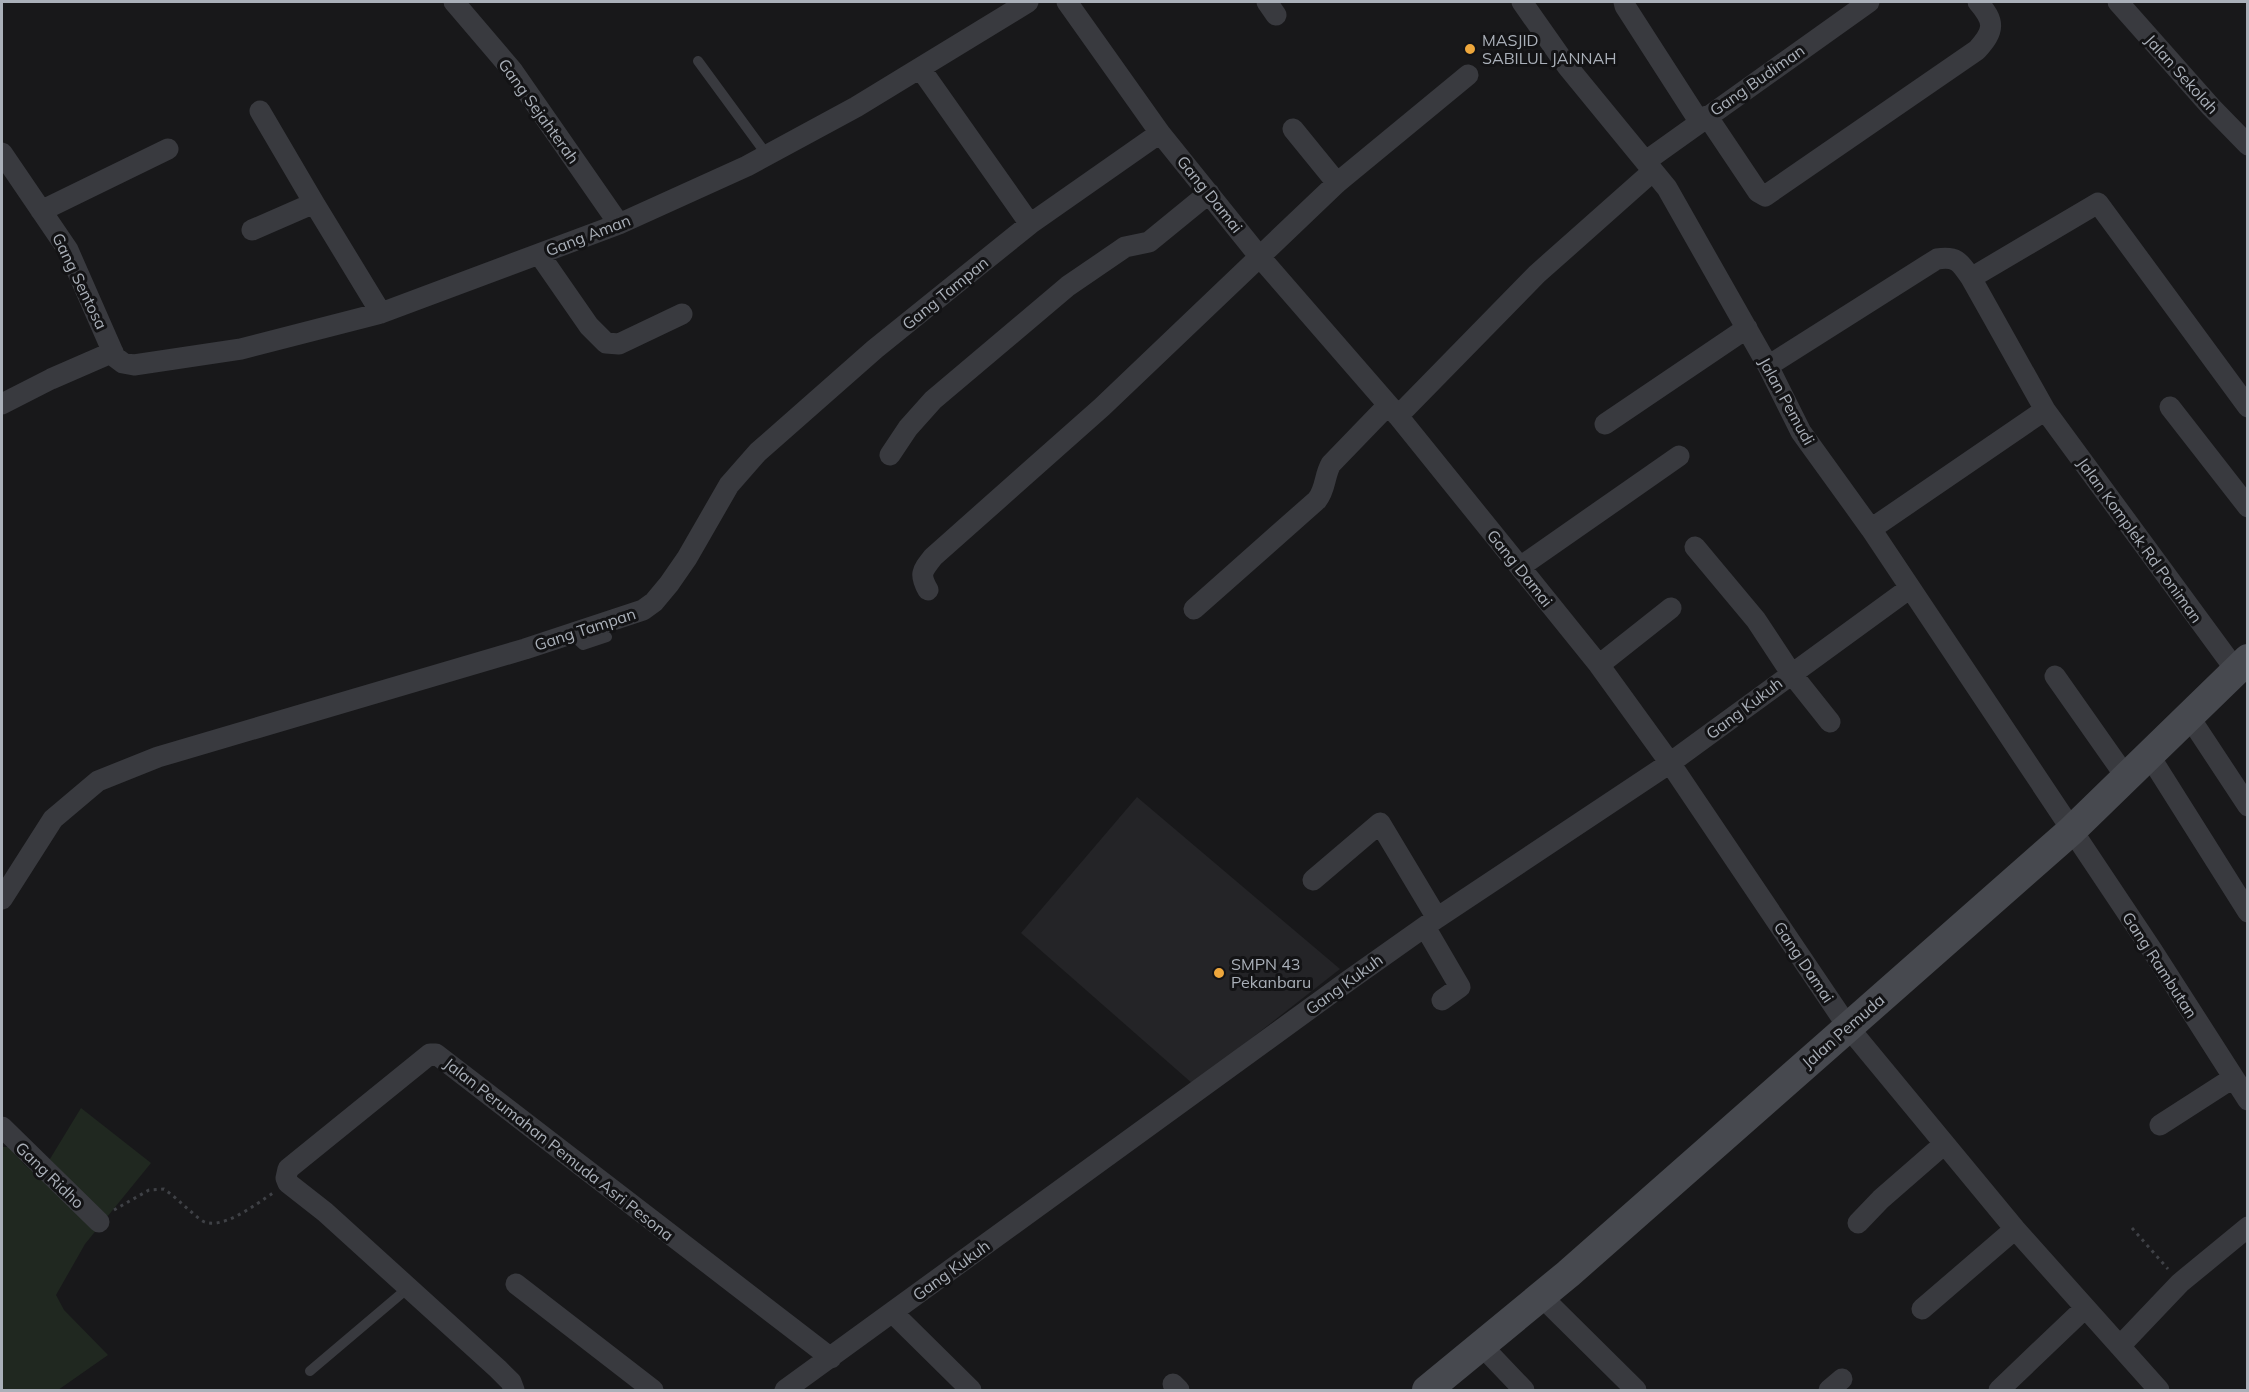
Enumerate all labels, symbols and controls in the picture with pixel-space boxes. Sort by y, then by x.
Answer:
place label: MASJID SABILUL JANNAH [1482,30,1617,68]
street label: Jalan Sekolah [2141,30,2223,118]
street label: Gang Budiman [1706,40,1808,120]
marker: MASJID SABILUL JANNAH [1463,42,1477,56]
street label: Gang Sejahterah [494,55,584,167]
street label: Gang Damai [1173,151,1247,237]
street label: Gang Aman [543,210,633,260]
street label: Gang Sentosa [48,230,112,332]
street label: Gang Tampan [898,252,992,334]
street label: Jalan Pemudi [1755,354,1819,448]
street label: Jalan Komplek Rd Poniman [2073,453,2207,627]
street label: Gang Damai [1483,525,1557,611]
street label: Gang Tampan [532,603,638,655]
street label: Gang Kukuh [1702,673,1786,743]
street label: Gang Rambutan [2118,908,2202,1022]
street label: Gang Damai [1770,918,1838,1006]
street label: Gang Kukuh [1301,949,1387,1019]
place label: SMPN 43 Pekanbaru [1231,954,1311,992]
marker: SMPN 43 Pekanbaru [1212,966,1226,980]
street label: Jalan Pemuda [1798,990,1888,1072]
street label: Jalan Perumahan Pemuda Asri Pesona [440,1053,678,1245]
street label: Gang Ridho [12,1137,88,1213]
street label: Gang Kukuh [908,1235,994,1305]

